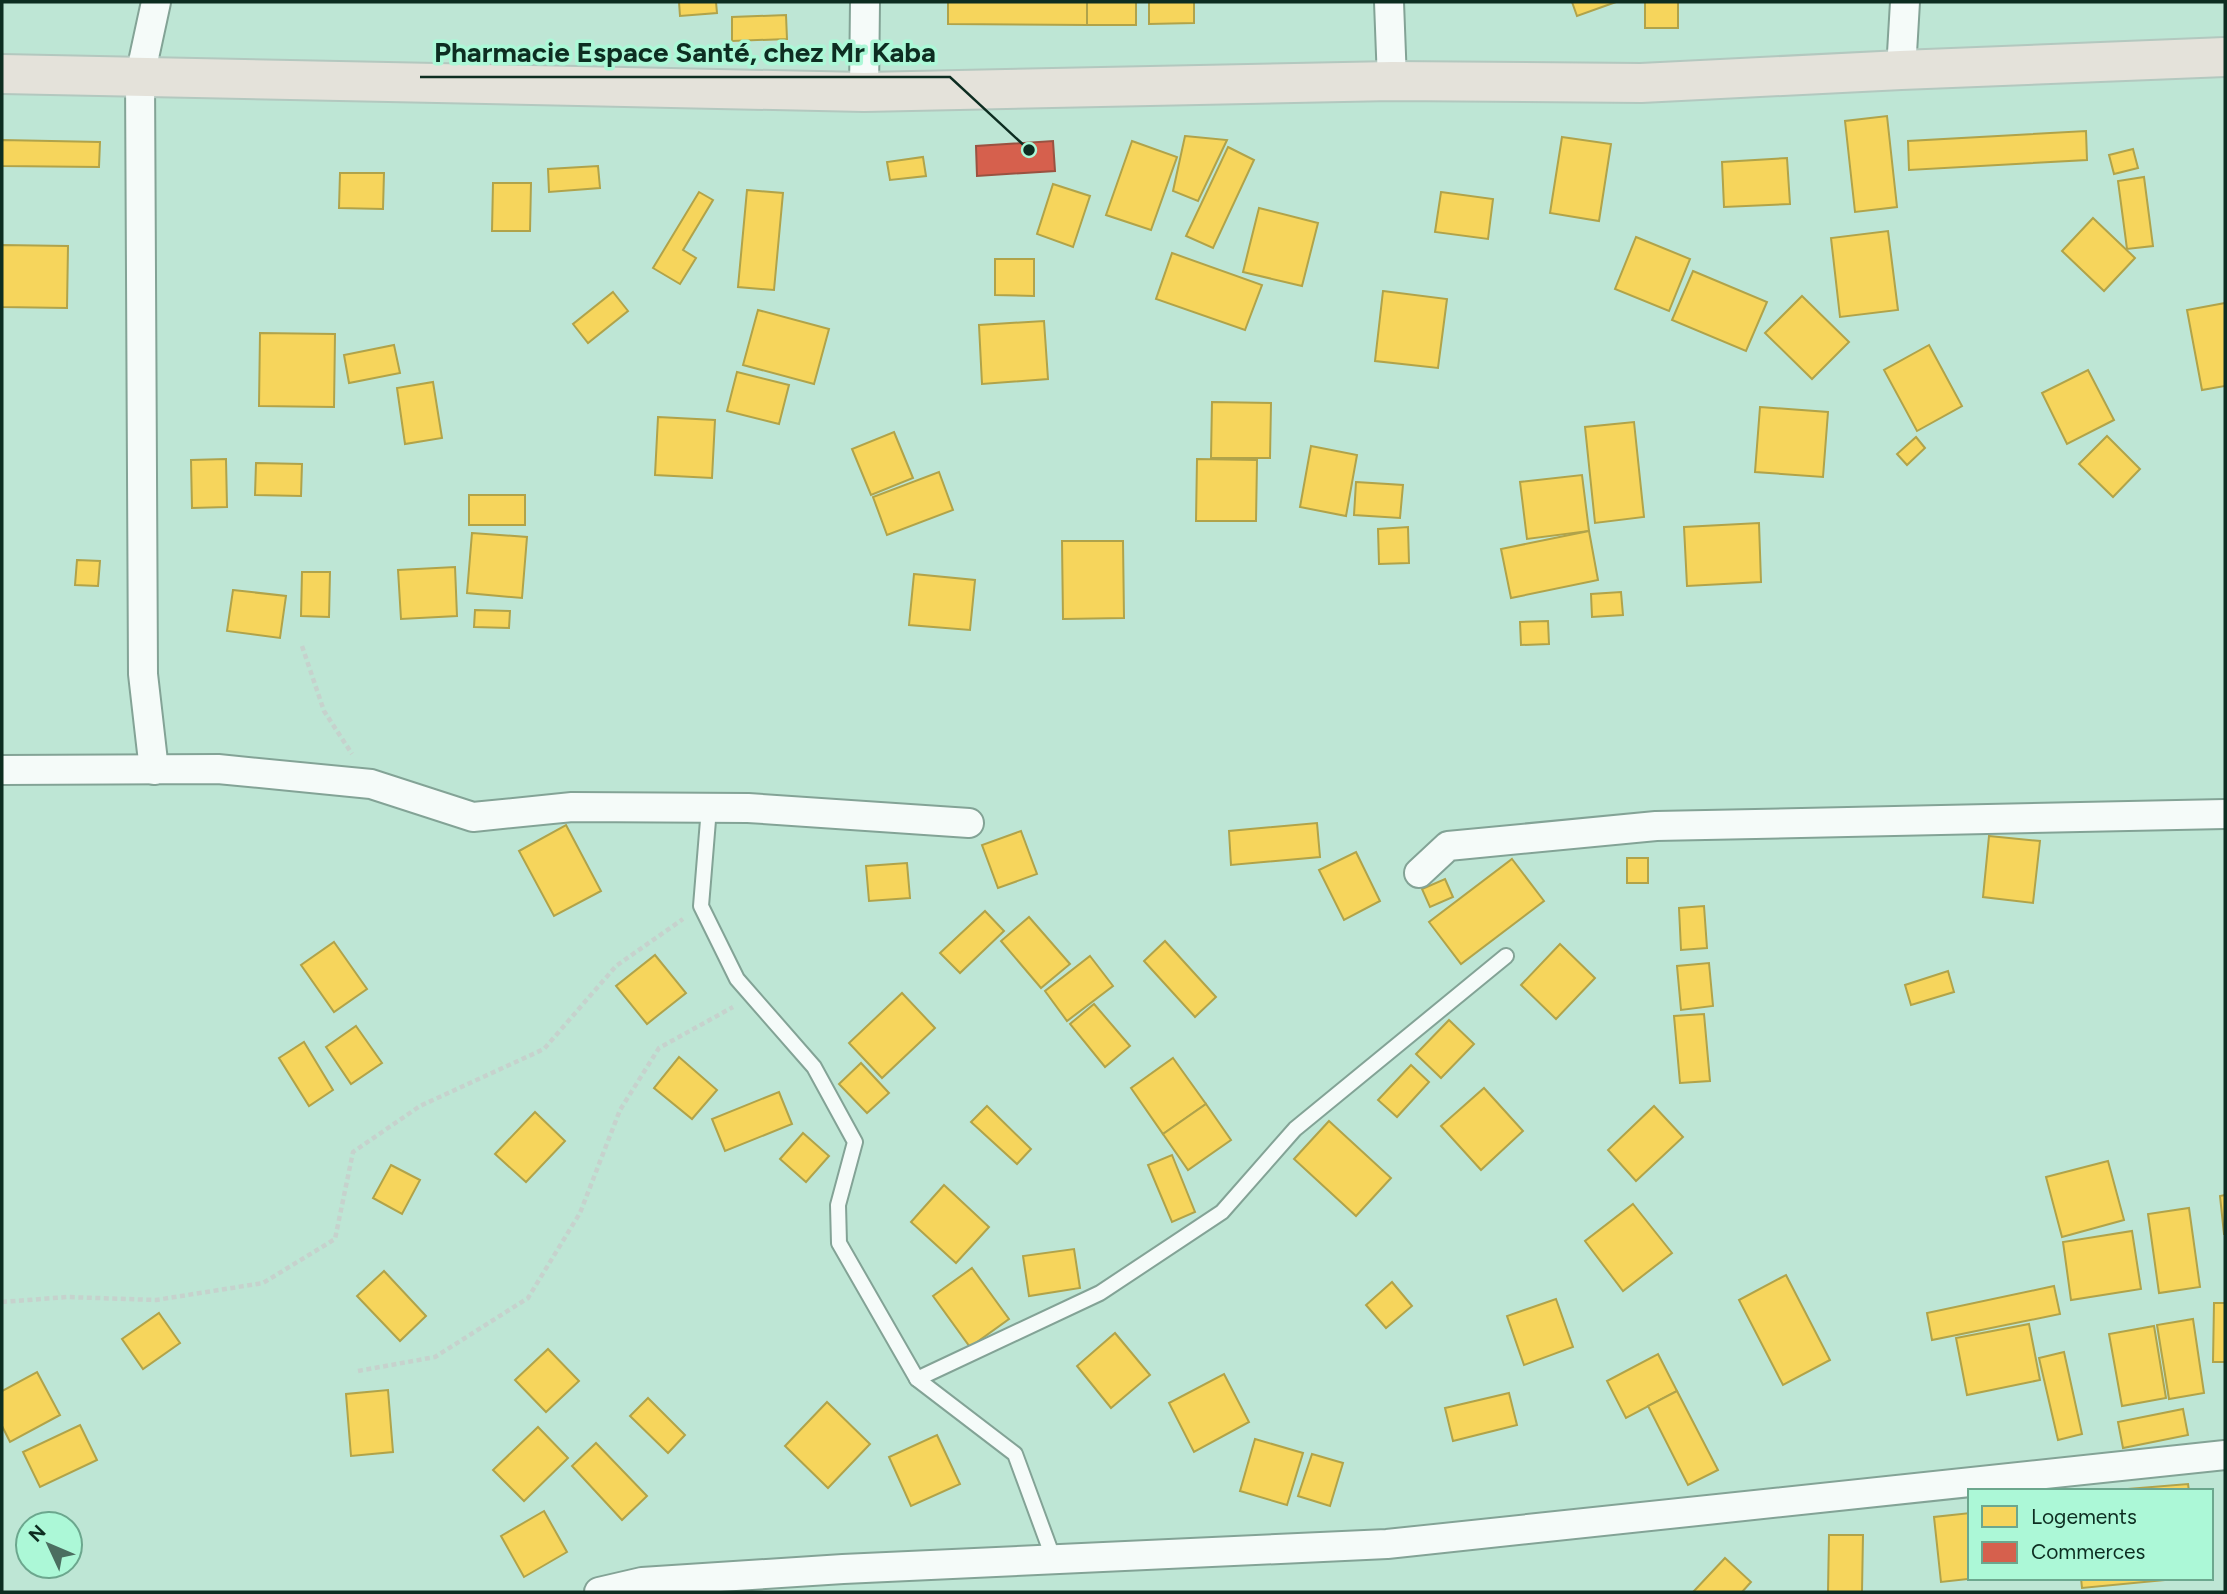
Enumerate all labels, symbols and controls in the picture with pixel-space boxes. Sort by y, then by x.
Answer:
callout: Pharmacie Espace Santé, chez Mr Kaba [420,28,950,77]
text: Pharmacie Espace Santé, chez Mr Kaba [434,35,936,69]
legend [1968,1489,2213,1580]
text: Logements [2031,1504,2137,1529]
north arrow [14,1510,84,1580]
text: N [24,1520,51,1547]
text: Commerces [2031,1539,2145,1564]

